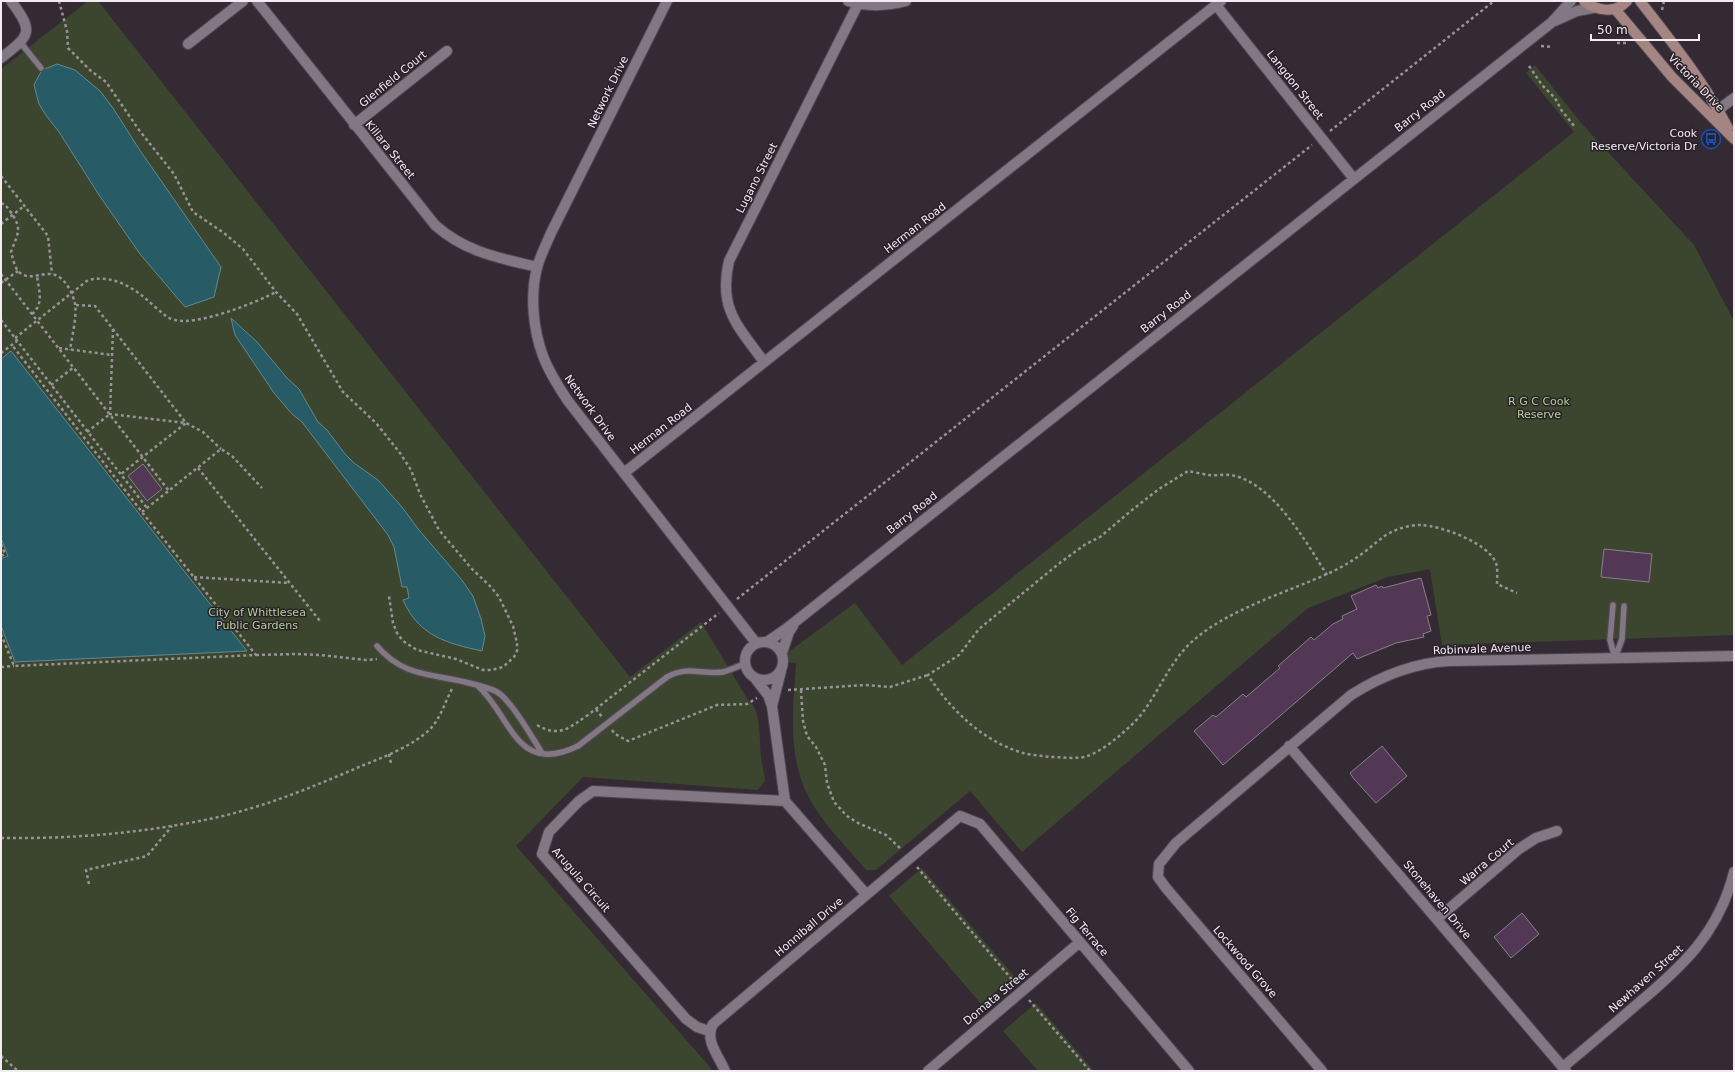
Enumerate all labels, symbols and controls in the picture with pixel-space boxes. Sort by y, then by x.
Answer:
scale bar [1591,16,1699,42]
text: 50 m [1597,23,1628,37]
street label: Glenfield Court [357,47,430,110]
street label: Langdon Street [1264,48,1327,123]
street label: Victoria Drive [1665,52,1727,115]
street label: Network Drive [585,54,631,130]
street label: Barry Road [1392,87,1448,135]
street label: Killara Street [363,118,418,182]
place label: Cook Reserve/Victoria Dr [1591,127,1698,153]
bus stop icon: Cook Reserve/Victoria Dr [1700,128,1722,150]
street label: Lugano Street [734,140,781,215]
street label: Herman Road [881,200,949,256]
street label: Barry Road [1138,288,1194,336]
street label: Network Drive [562,372,619,444]
park label: R G C Cook Reserve [1508,395,1571,421]
street label: Herman Road [627,401,695,457]
street label: Barry Road [884,489,940,537]
park label: City of Whittlesea Public Gardens [208,606,306,632]
street label: Robinvale Avenue [1433,641,1532,657]
street label: Warra Court [1457,835,1517,888]
street label: Arugula Circuit [549,845,613,916]
street label: Stonehaven Drive [1400,858,1474,942]
street label: Honniball Drive [772,895,846,959]
street label: Fig Terrace [1063,905,1111,959]
street label: Lockwood Grove [1210,923,1280,1001]
street label: Newhaven Street [1606,942,1686,1016]
street label: Domata Street [961,966,1032,1028]

